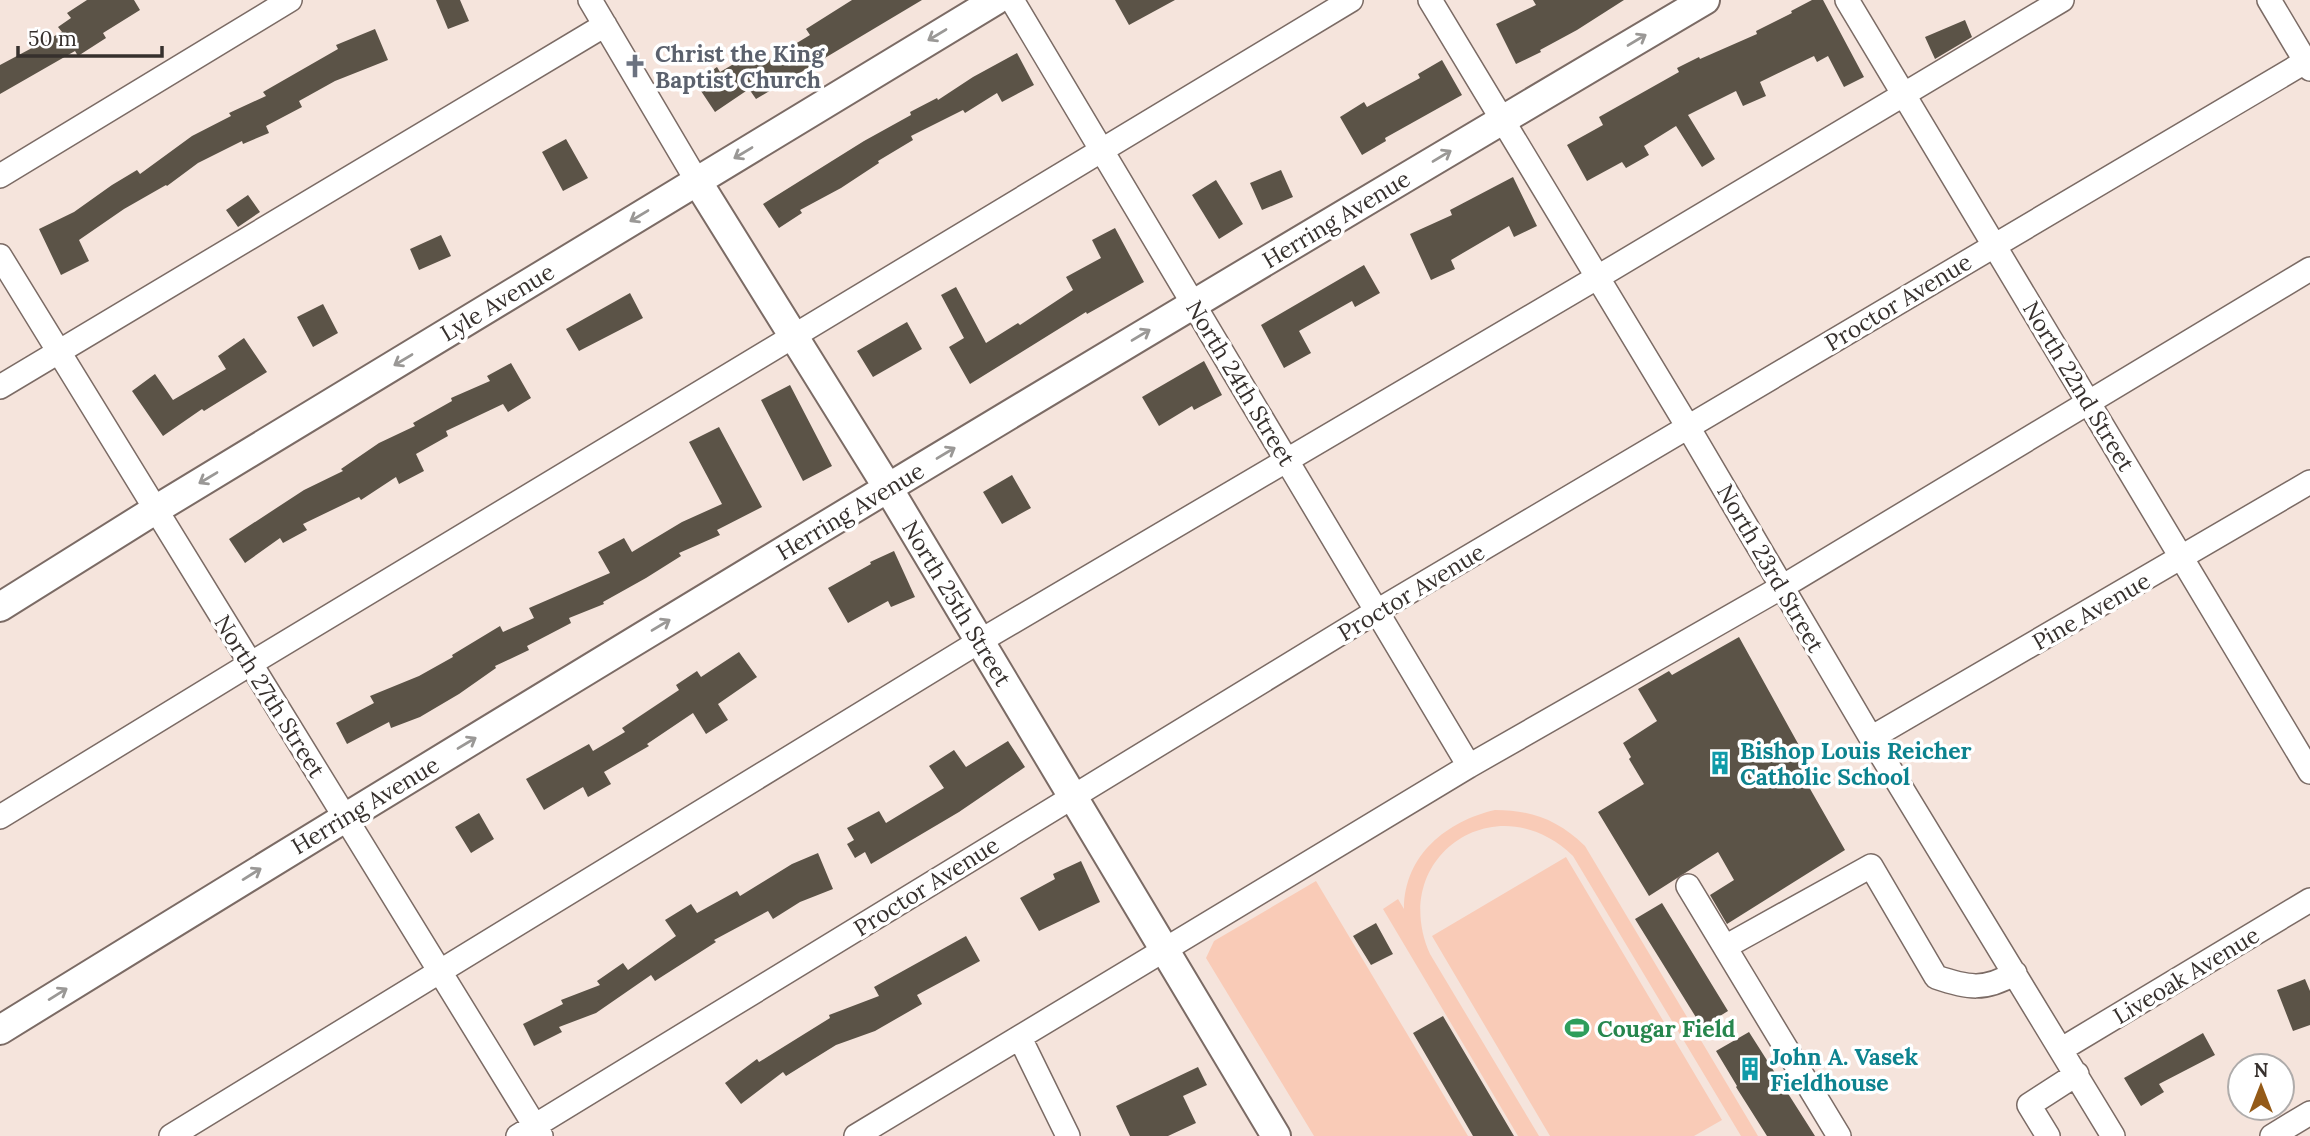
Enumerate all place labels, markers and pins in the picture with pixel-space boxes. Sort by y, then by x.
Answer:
place label: Christ the King Baptist Church [655,39,825,94]
church icon: Christ the King Baptist Church [621,52,649,80]
place label: Bishop Louis Reicher Catholic School [1740,736,1972,791]
building icon: Bishop Louis Reicher Catholic School [1706,749,1734,777]
sports icon: Cougar Field [1563,1014,1591,1042]
place label: Cougar Field [1597,1014,1736,1043]
place label: John A. Vasek Fieldhouse [1770,1042,1918,1097]
building icon: John A. Vasek Fieldhouse [1736,1055,1764,1083]

